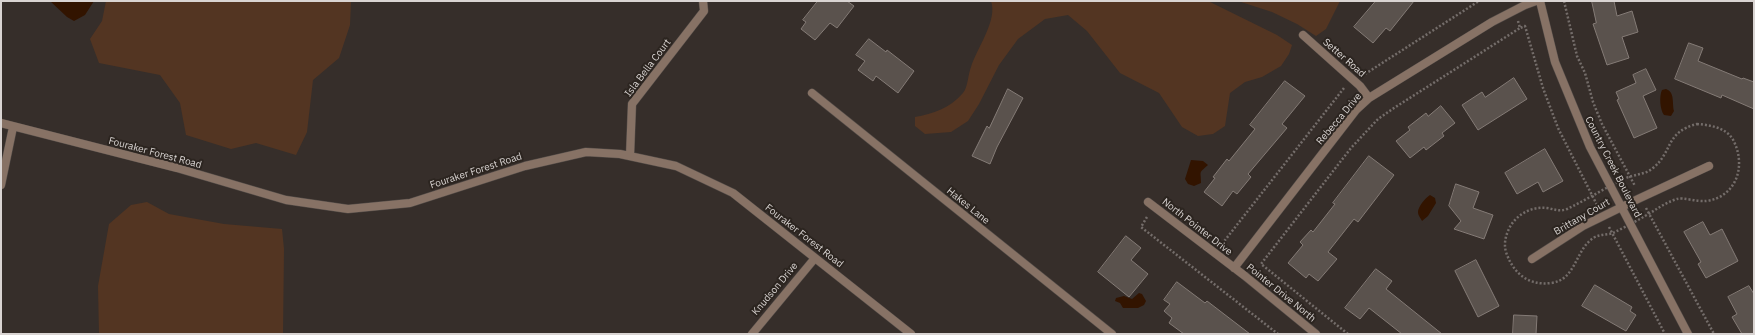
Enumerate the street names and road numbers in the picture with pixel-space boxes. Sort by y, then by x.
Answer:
street label: Setter Road [1320,36,1368,80]
street label: Isla Bella Court [622,37,674,99]
street label: Rebecca Drive [1314,91,1364,147]
street label: Country Creek Boulevard [1582,114,1644,220]
street label: Fouraker Forest Road [107,135,203,171]
street label: Fouraker Forest Road [429,150,523,192]
street label: Hakes Lane [944,185,992,227]
street label: North Pointer Drive [1160,196,1234,258]
street label: Brittany Court [1552,196,1612,238]
street label: Fouraker Forest Road [763,202,845,270]
street label: Knudson Drive [749,260,801,318]
street label: Pointer Drive North [1244,261,1318,325]

